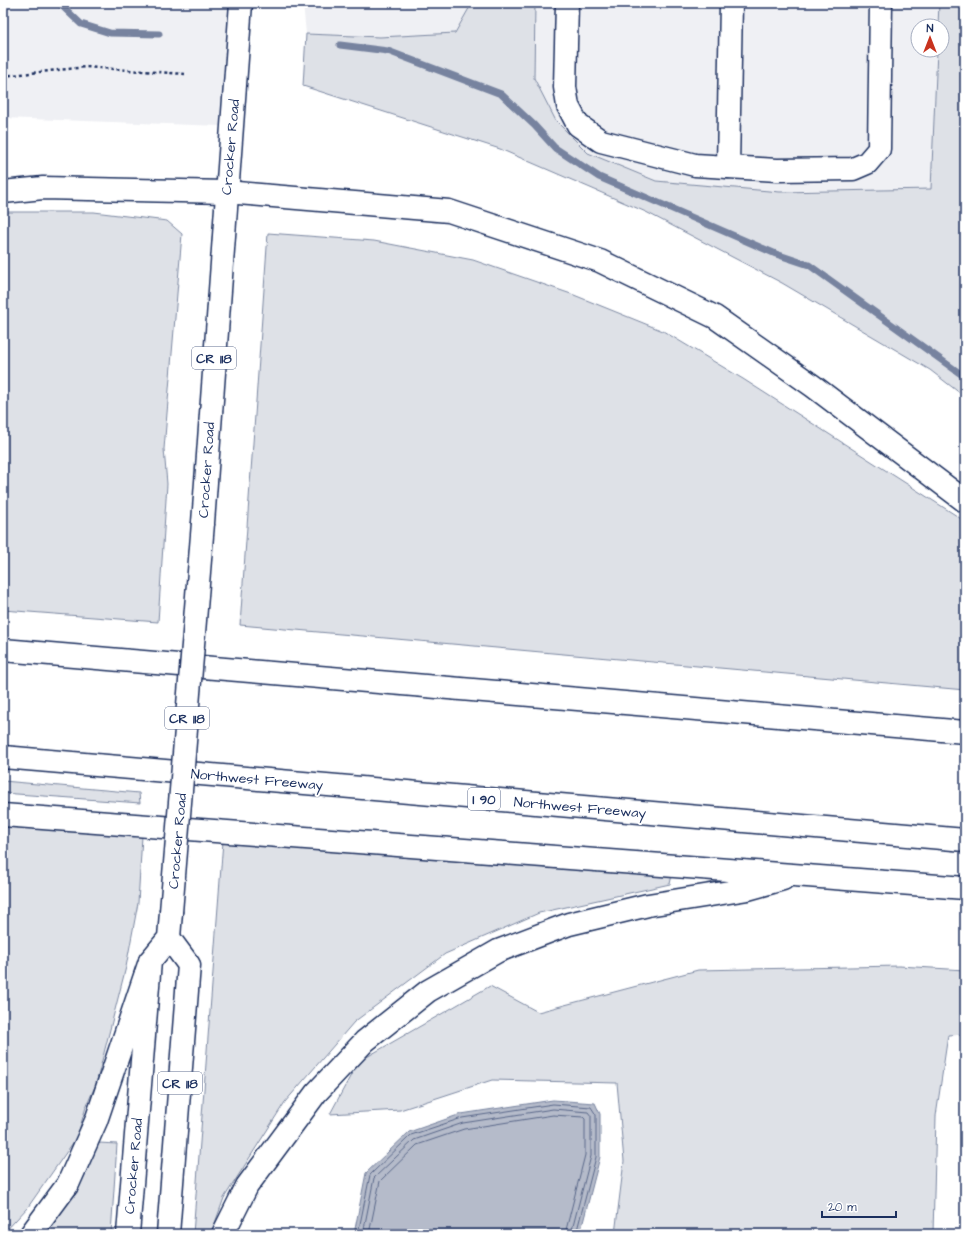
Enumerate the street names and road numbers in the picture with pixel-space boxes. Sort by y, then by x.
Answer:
street label: Crocker Road [217,98,245,196]
road number: CR 118 [192,347,236,369]
street label: Crocker Road [194,421,220,519]
road number: CR 118 [165,707,209,729]
street label: Northwest Freeway [190,764,324,796]
road number: I 90 [468,788,500,810]
street label: Crocker Road [164,792,192,890]
street label: Northwest Freeway [513,792,647,824]
road number: CR 118 [158,1072,202,1094]
street label: Crocker Road [120,1117,148,1215]

